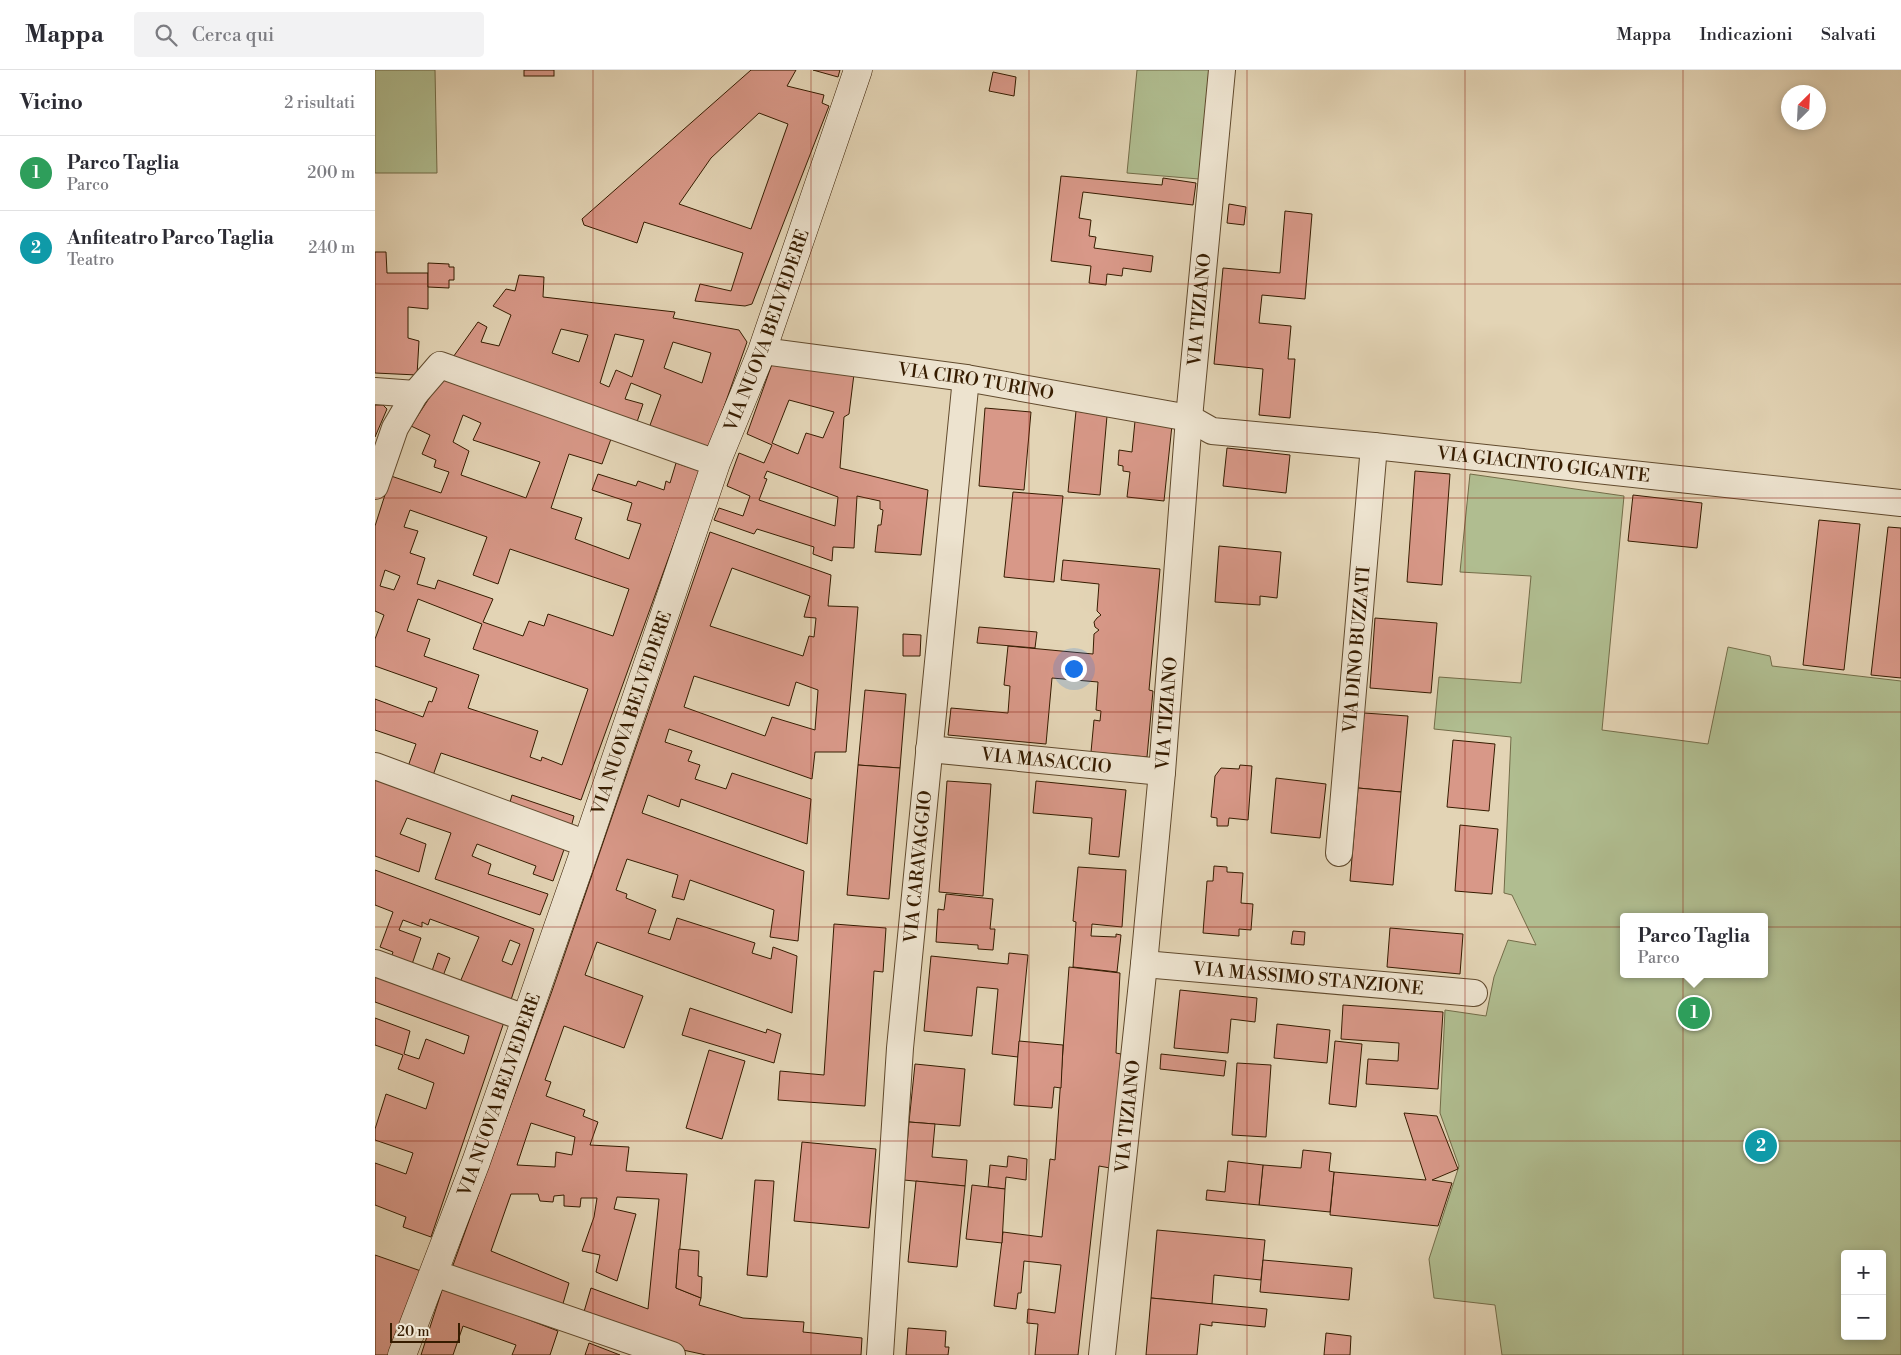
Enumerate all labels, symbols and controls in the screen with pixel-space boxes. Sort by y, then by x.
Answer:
search box [134,12,484,57]
text: Mappa [25,20,104,50]
icon: search [152,21,180,49]
text: Cerca qui [192,23,274,47]
text: Mappa [1617,23,1671,46]
text: Indicazioni [1699,23,1793,46]
text: Salvati [1821,23,1876,46]
north arrow [1781,85,1826,130]
text: Vicino [20,90,83,116]
text: 2 risultati [284,93,355,113]
text: Parco Taglia [67,151,179,175]
text: 1 [32,163,40,183]
text: 200 m [307,163,355,183]
text: Parco [67,175,109,195]
text: Anfiteatro Parco Taglia [67,226,274,250]
street label: VIA NUOVA BELVEDERE [719,226,815,436]
text: 2 [31,238,41,258]
text: 240 m [308,238,355,258]
text: Teatro [67,250,114,270]
street label: VIA TIZIANO [1183,252,1217,368]
street label: VIA CIRO TURINO [895,358,1056,406]
street label: VIA GIACINTO GIGANTE [1435,442,1651,488]
street label: VIA DINO BUZZATI [1338,565,1376,735]
street label: VIA NUOVA BELVEDERE [586,608,677,819]
your location [1061,656,1087,682]
street label: VIA TIZIANO [1151,656,1183,772]
street label: VIA MASACCIO [979,743,1113,779]
street label: VIA CARAVAGGIO [899,789,937,945]
popup [1620,913,1768,978]
text: Parco Taglia [1638,924,1750,948]
text: Parco [1638,948,1680,968]
street label: VIA MASSIMO STANZIONE [1191,957,1425,1001]
street label: VIA NUOVA BELVEDERE [453,990,546,1201]
pin: 1 [1678,994,1710,1032]
street label: VIA TIZIANO [1111,1059,1146,1175]
pin: 2 [1745,1127,1777,1165]
map controls [1841,1250,1886,1340]
button: + [1841,1250,1886,1295]
button: − [1841,1295,1886,1340]
scale bar [390,1320,460,1343]
text: 20 m [397,1323,429,1341]

